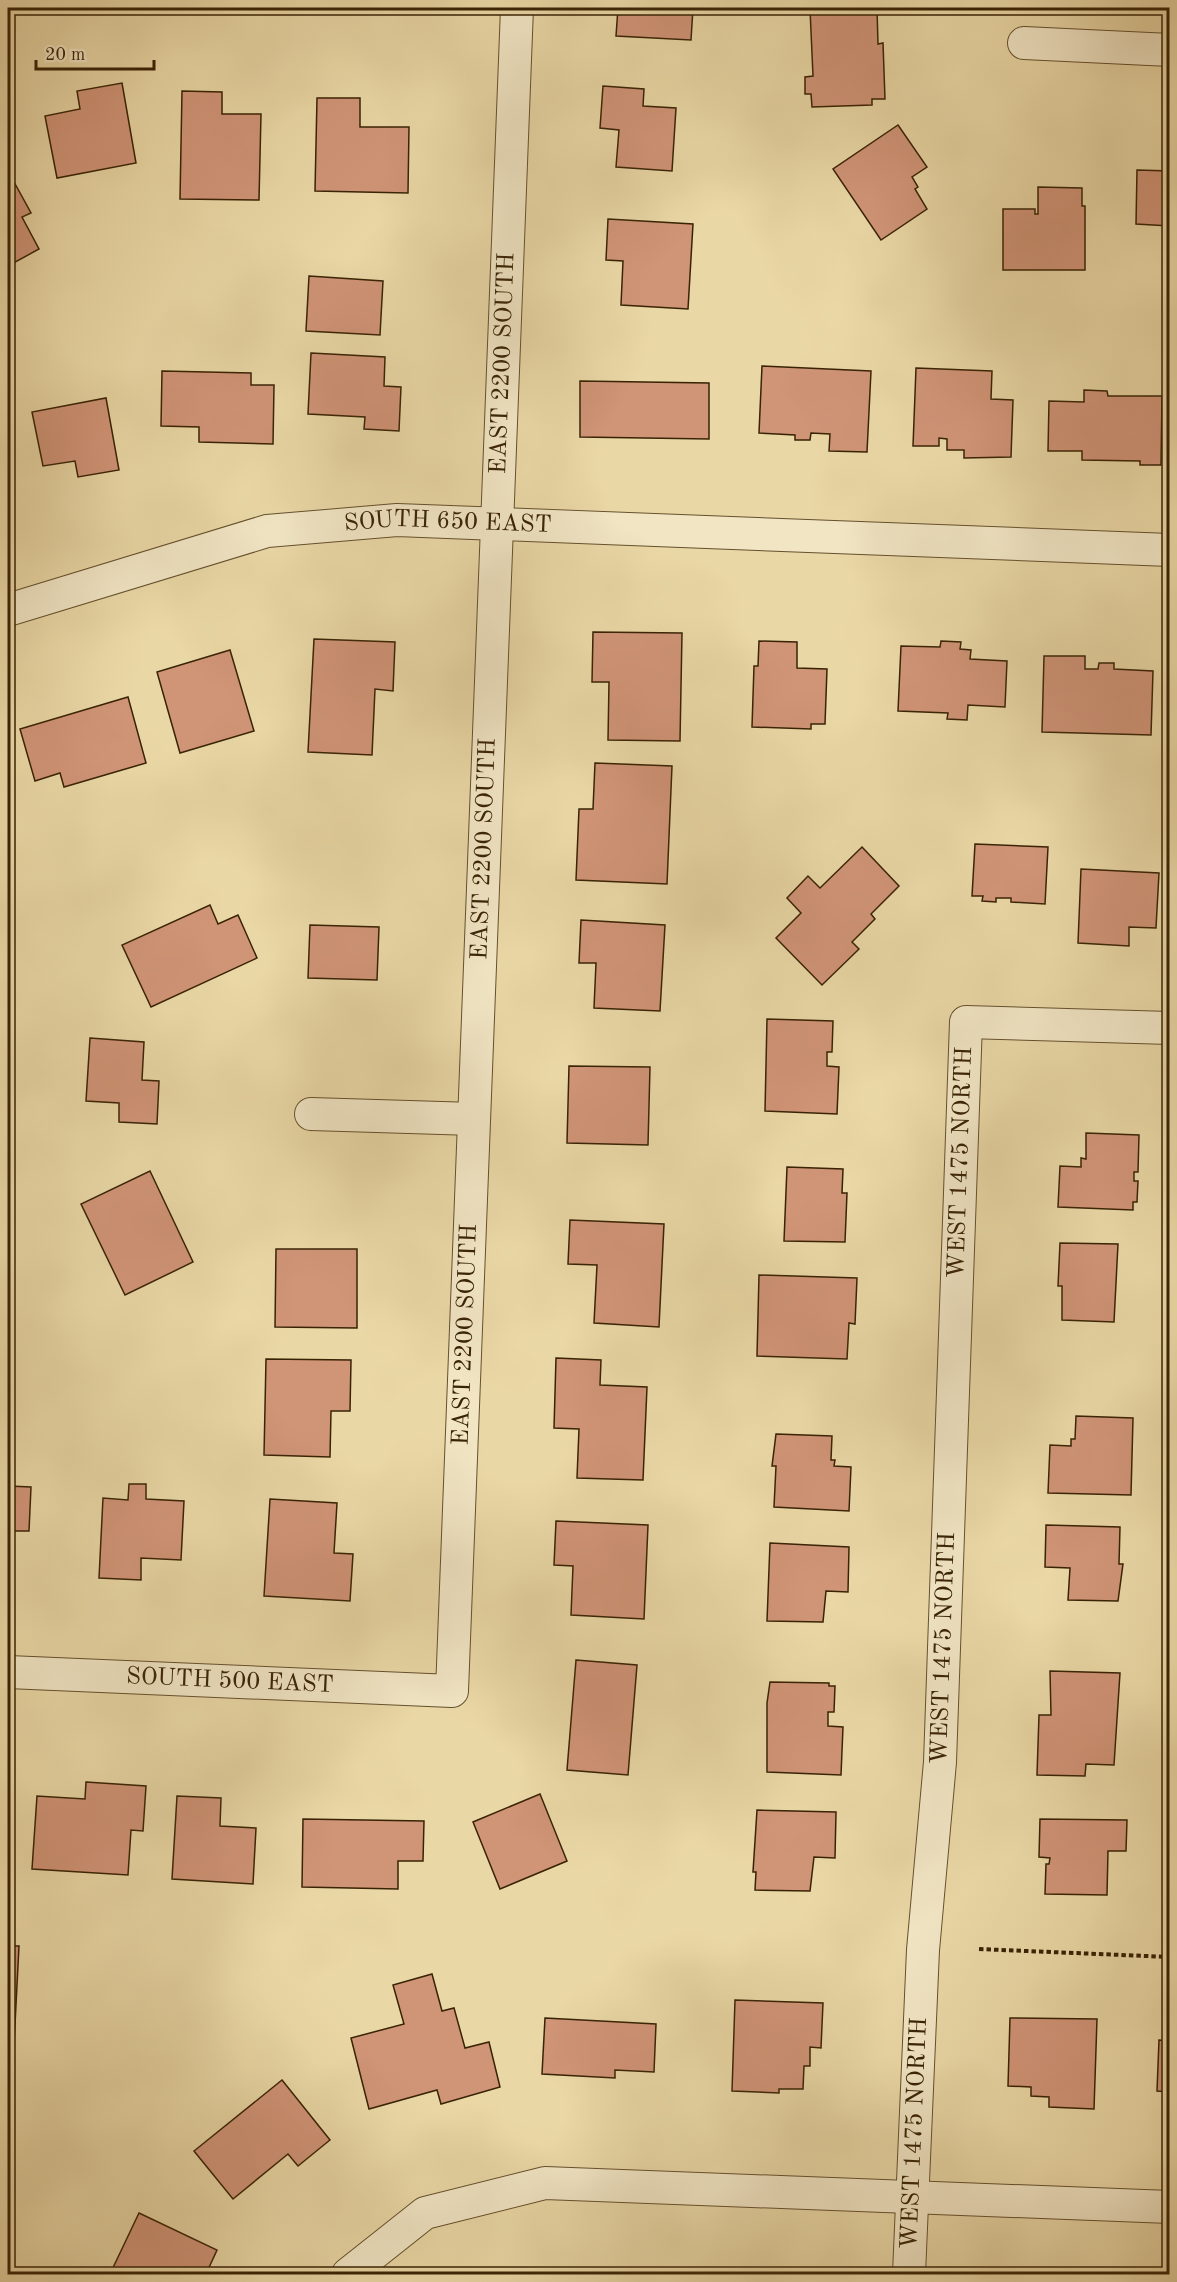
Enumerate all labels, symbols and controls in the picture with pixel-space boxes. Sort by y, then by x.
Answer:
scale bar [36,33,154,71]
text: 20 m [45,46,85,64]
street label: EAST 2200 SOUTH [487,252,520,475]
street label: SOUTH 650 EAST [343,508,552,538]
street label: EAST 2200 SOUTH [468,738,501,960]
street label: WEST 1475 NORTH [945,1046,977,1279]
street label: EAST 2200 SOUTH [449,1223,482,1446]
street label: WEST 1475 NORTH [928,1532,960,1764]
street label: SOUTH 500 EAST [125,1665,334,1698]
street label: WEST 1475 NORTH [898,2017,932,2250]

